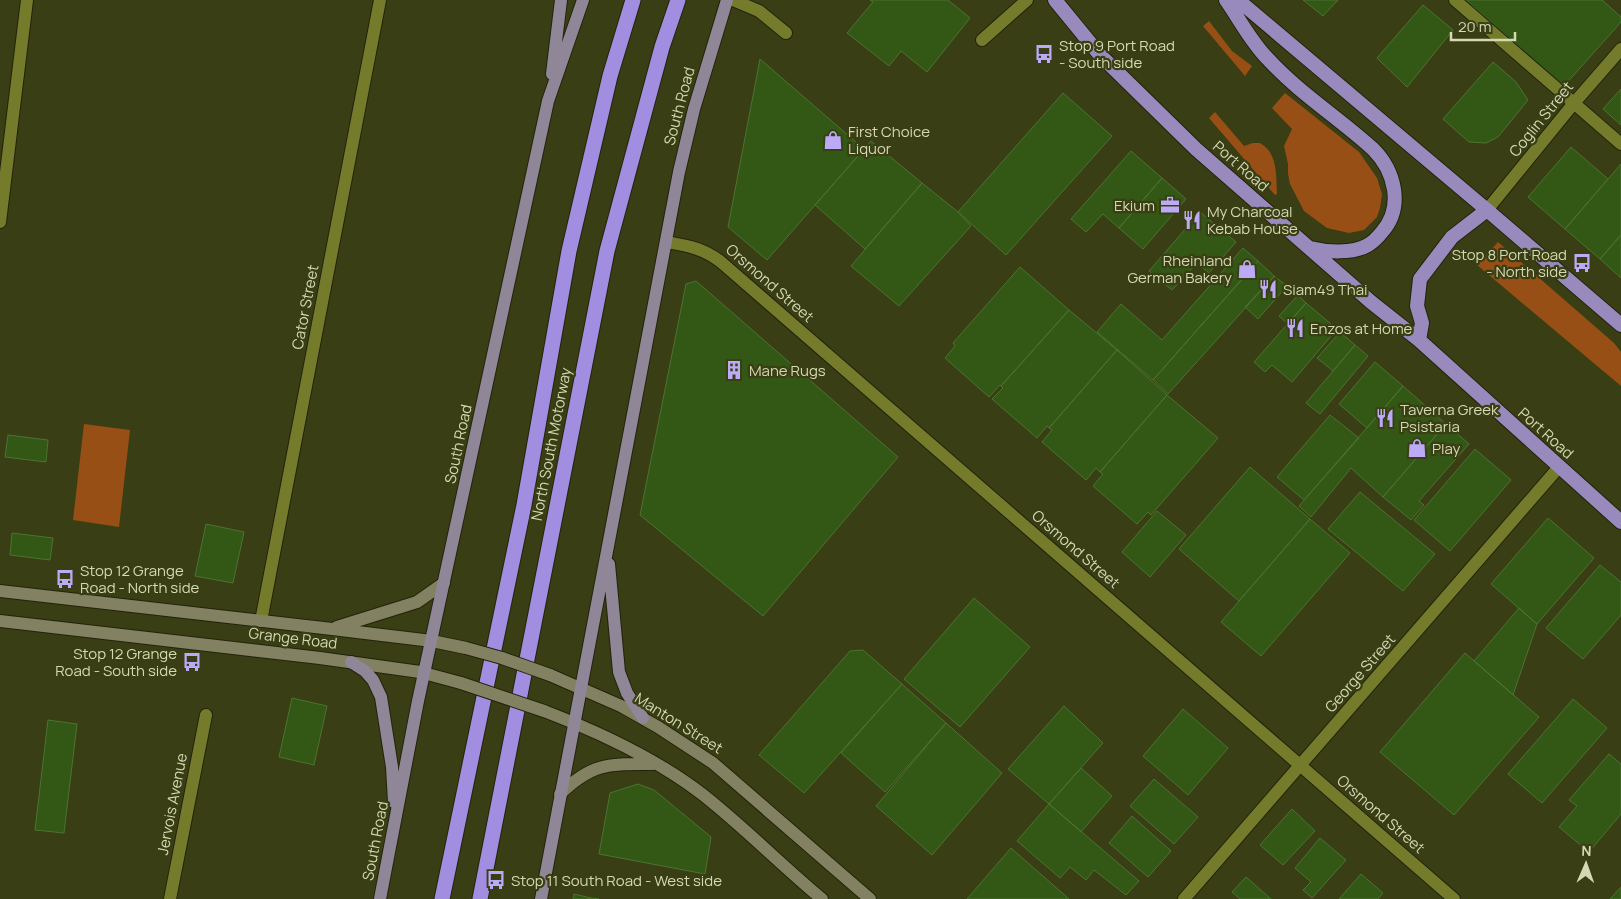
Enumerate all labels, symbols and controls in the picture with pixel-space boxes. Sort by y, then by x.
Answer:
scale bar [1451,10,1515,42]
text: 20 m [1458,16,1491,37]
place label: Stop 9 Port Road - South side [1059,35,1175,73]
bus stop icon: Stop 9 Port Road - South side [1033,43,1055,65]
street label: South Road [658,64,700,148]
street label: Coglin Street [1504,77,1578,161]
place label: First Choice Liquor [848,121,930,159]
shop icon: First Choice Liquor [822,129,844,151]
street label: Port Road [1209,136,1273,196]
office icon: Ekium [1159,194,1181,216]
place label: Ekium [1114,195,1155,216]
place label: My Charcoal Kebab House [1207,201,1298,239]
restaurant icon: My Charcoal Kebab House [1181,209,1203,231]
street label: Orsmond Street [722,239,818,327]
place label: Stop 8 Port Road - North side [1452,244,1567,282]
place label: Rheinland German Bakery [1127,250,1232,288]
bus stop icon: Stop 8 Port Road - North side [1571,252,1593,274]
shop icon: Rheinland German Bakery [1236,258,1258,280]
street label: Cator Street [286,263,324,351]
restaurant icon: Siam49 Thai [1257,278,1279,300]
place label: Siam49 Thai [1283,279,1368,300]
restaurant icon: Enzos at Home [1284,317,1306,339]
place label: Enzos at Home [1310,318,1413,339]
building icon: Mane Rugs [723,359,745,381]
place label: Mane Rugs [749,360,826,381]
street label: North South Motorway [526,365,576,522]
place label: Taverna Greek Psistaria [1400,399,1499,437]
street label: South Road [439,402,477,486]
street label: Port Road [1514,402,1578,464]
restaurant icon: Taverna Greek Psistaria [1374,407,1396,429]
shop icon: Play [1406,437,1428,459]
place label: Play [1432,438,1460,459]
street label: Orsmond Street [1028,505,1124,593]
place label: Stop 12 Grange Road - North side [80,560,200,598]
bus stop icon: Stop 12 Grange Road - North side [54,568,76,590]
street label: Grange Road [247,622,339,654]
street label: George Street [1320,629,1400,717]
place label: Stop 12 Grange Road - South side [55,643,177,681]
bus stop icon: Stop 12 Grange Road - South side [181,651,203,673]
street label: Manton Street [631,687,727,759]
street label: Jervois Avenue [152,751,192,857]
street label: Orsmond Street [1333,770,1429,858]
street label: South Road [357,799,393,883]
north arrow [1561,839,1611,889]
text: N [1581,841,1592,860]
bus stop icon: Stop 11 South Road - West side [485,869,507,891]
place label: Stop 11 South Road - West side [511,870,722,891]

